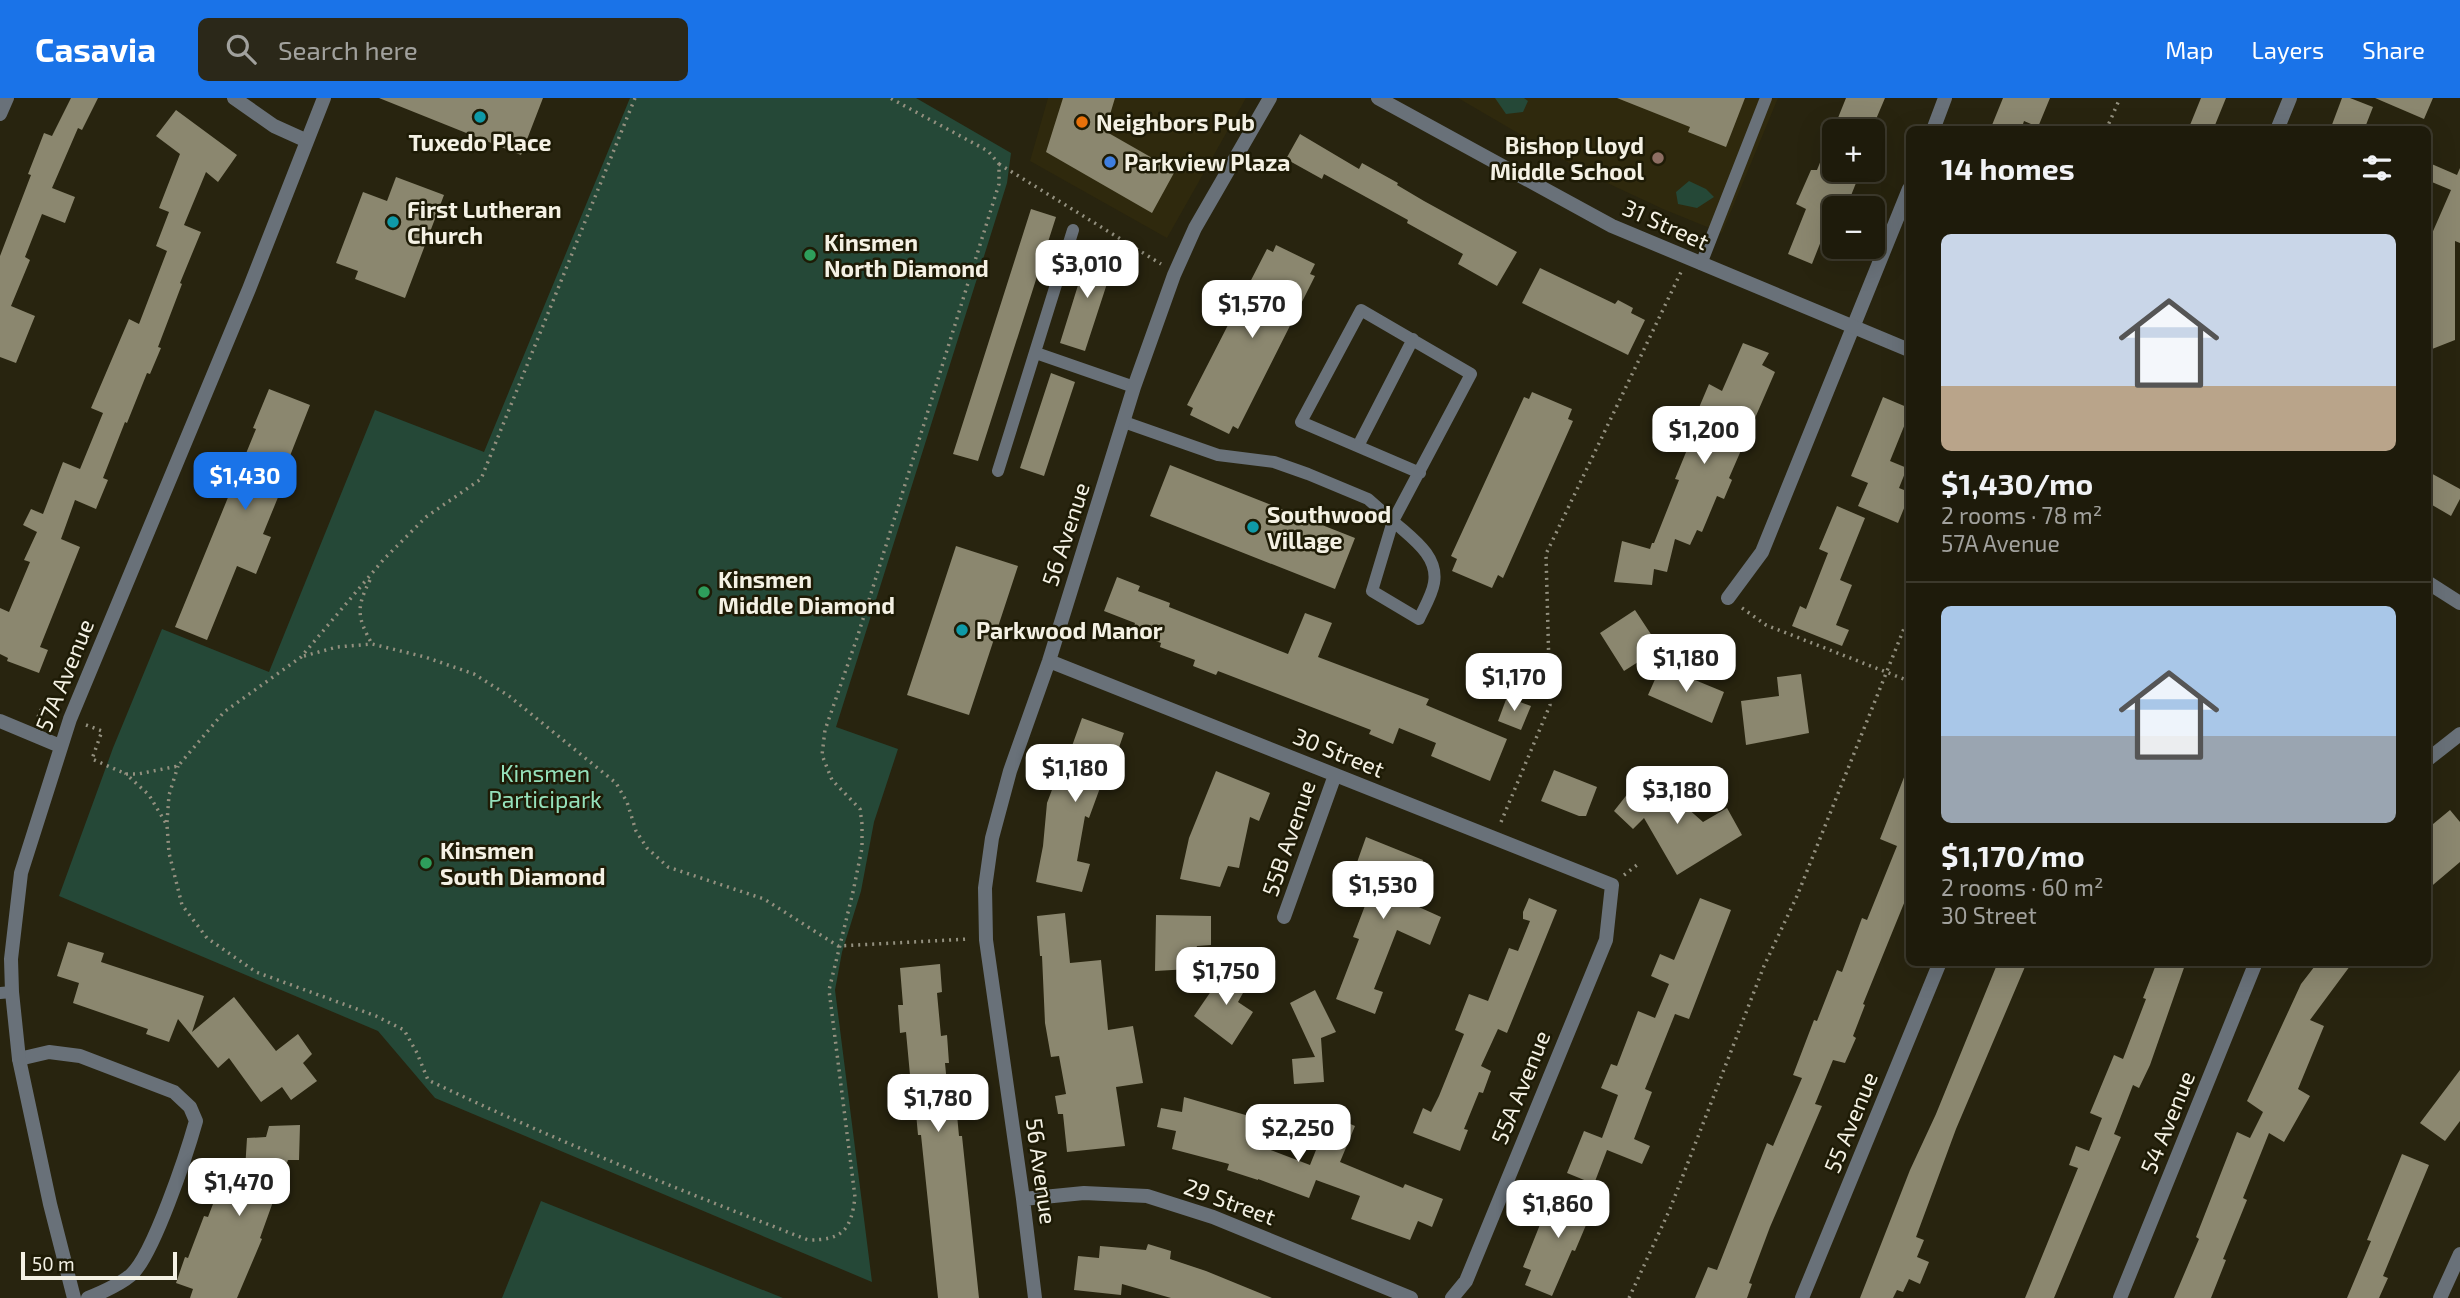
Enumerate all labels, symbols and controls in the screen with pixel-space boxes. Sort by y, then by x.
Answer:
search box [198,18,688,81]
text: Casavia [35,29,156,69]
icon: search [222,30,260,68]
text: Search here [278,34,418,65]
text: Map [2165,35,2213,64]
text: Layers [2251,35,2324,64]
text: Share [2362,35,2425,64]
place label: Neighbors Pub [1096,108,1255,136]
marker: Tuxedo Place [472,109,488,125]
marker: Neighbors Pub [1074,114,1090,130]
map controls [1822,119,1885,259]
button: + [1822,119,1885,182]
place label: Tuxedo Place [408,128,552,156]
place label: Bishop Lloyd Middle School [1490,131,1644,185]
place label: Parkview Plaza [1124,148,1290,176]
icon: filters [2358,149,2396,187]
marker: Bishop Lloyd Middle School [1650,150,1666,166]
text: 14 homes [1941,150,2075,186]
marker: Parkview Plaza [1102,154,1118,170]
street label: 31 Street [1619,193,1713,255]
place label: First Lutheran Church [407,195,561,249]
button: − [1822,196,1885,259]
marker: First Lutheran Church [385,214,401,230]
place label: Kinsmen North Diamond [824,228,989,282]
pin: $3,010 [1030,240,1144,300]
marker: Kinsmen North Diamond [802,247,818,263]
text: $3,010 [1052,249,1122,277]
pin: $1,570 [1195,280,1309,340]
icon: home [2106,280,2232,406]
text: $1,570 [1218,289,1286,317]
pin: $1,200 [1647,406,1761,466]
text: $1,200 [1668,415,1740,443]
pin: $1,430 [188,452,302,512]
text: $1,430 [210,461,280,489]
text: $1,430/mo [1941,465,2093,501]
street label: 56 Avenue [1035,479,1095,589]
place label: Southwood Village [1267,500,1391,554]
text: 2 rooms · 78 m² [1941,501,2102,529]
marker: Southwood Village [1245,519,1261,535]
text: 57A Avenue [1941,529,2060,557]
place label: Kinsmen Middle Diamond [718,565,895,619]
marker: Kinsmen Middle Diamond [696,584,712,600]
street label: 57A Avenue [29,615,99,735]
place label: Parkwood Manor [976,616,1163,644]
marker: Parkwood Manor [954,622,970,638]
pin: $1,180 [1629,634,1743,694]
text: $1,180 [1653,643,1719,671]
icon: home [2106,652,2232,778]
pin: $1,170 [1457,654,1571,713]
text: $1,170 [1482,662,1546,690]
street label: 30 Street [1289,721,1389,783]
pin: $1,180 [1018,744,1132,804]
text: $1,180 [1042,753,1108,781]
park label: Kinsmen Participark [488,759,602,813]
pin: $3,180 [1620,766,1734,826]
text: $3,180 [1642,775,1712,803]
street label: 55B Avenue [1255,776,1321,900]
place label: Kinsmen South Diamond [440,836,605,890]
text: $1,170/mo [1941,837,2085,873]
marker: Kinsmen South Diamond [418,855,434,871]
pin: $1,530 [1326,862,1440,921]
text: $1,530 [1348,870,1418,898]
text: 2 rooms · 60 m² [1941,873,2103,901]
text: 30 Street [1941,901,2037,929]
pin: $1,750 [1169,948,1283,1007]
text: $1,750 [1192,956,1260,984]
street label: 55A Avenue [1485,1026,1555,1148]
street label: 55 Avenue [1817,1067,1883,1177]
street label: 54 Avenue [2134,1067,2200,1177]
pin: $1,780 [881,1074,995,1134]
text: $1,780 [903,1083,973,1111]
pin: $2,250 [1241,1104,1355,1164]
text: $2,250 [1262,1113,1334,1141]
street label: 56 Avenue [1021,1116,1063,1226]
pin: $1,470 [182,1158,296,1218]
text: $1,470 [204,1167,274,1195]
street label: 29 Street [1181,1172,1280,1231]
pin: $1,860 [1501,1180,1615,1240]
text: $1,860 [1522,1189,1594,1217]
scale bar [21,1249,177,1281]
text: 50 m [32,1252,75,1275]

